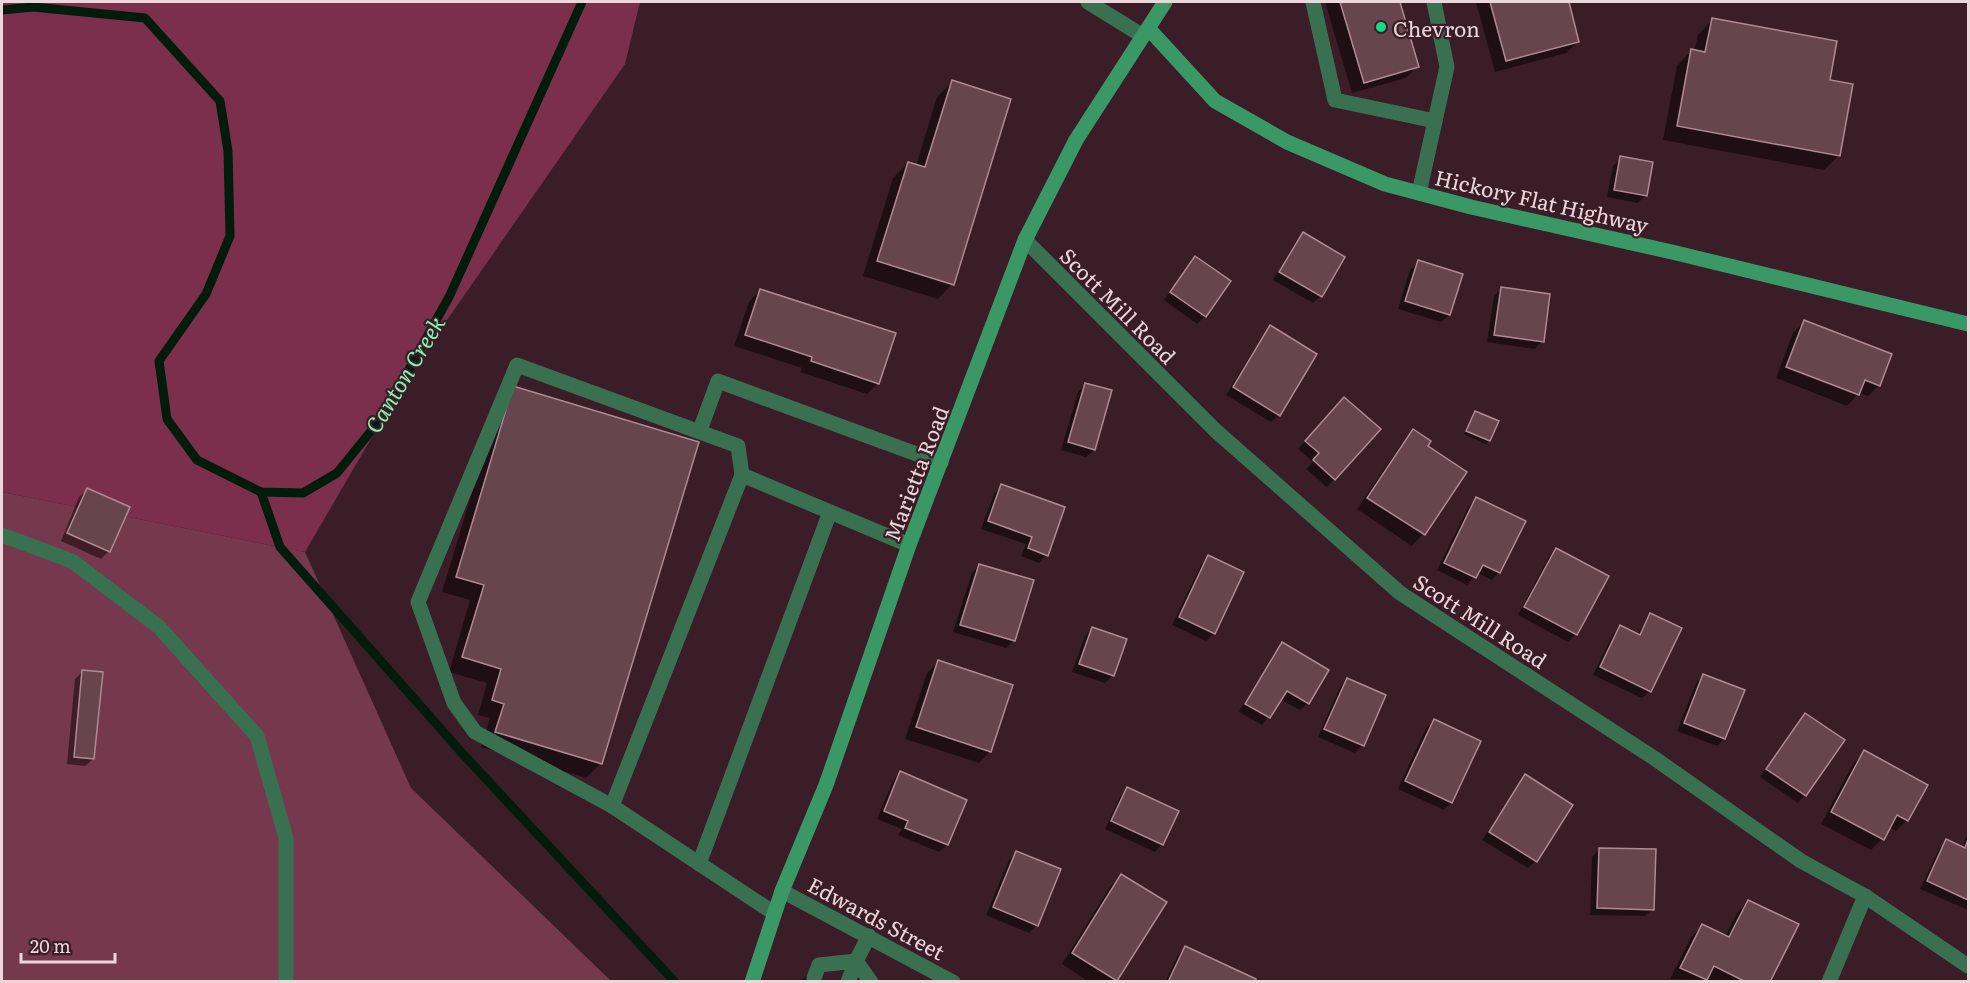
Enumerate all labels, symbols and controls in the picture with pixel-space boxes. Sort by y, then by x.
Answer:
place label: Chevron [1393,12,1480,43]
marker: Chevron [1374,20,1388,34]
street label: Hickory Flat Highway [1432,160,1653,240]
street label: Scott Mill Road [1054,240,1184,370]
water label: Canton Creek [356,309,452,439]
street label: Marietta Road [875,401,955,545]
street label: Scott Mill Road [1408,565,1554,675]
street label: Edwards Street [803,868,951,966]
scale bar [21,926,116,964]
text: 20 m [30,932,71,959]

